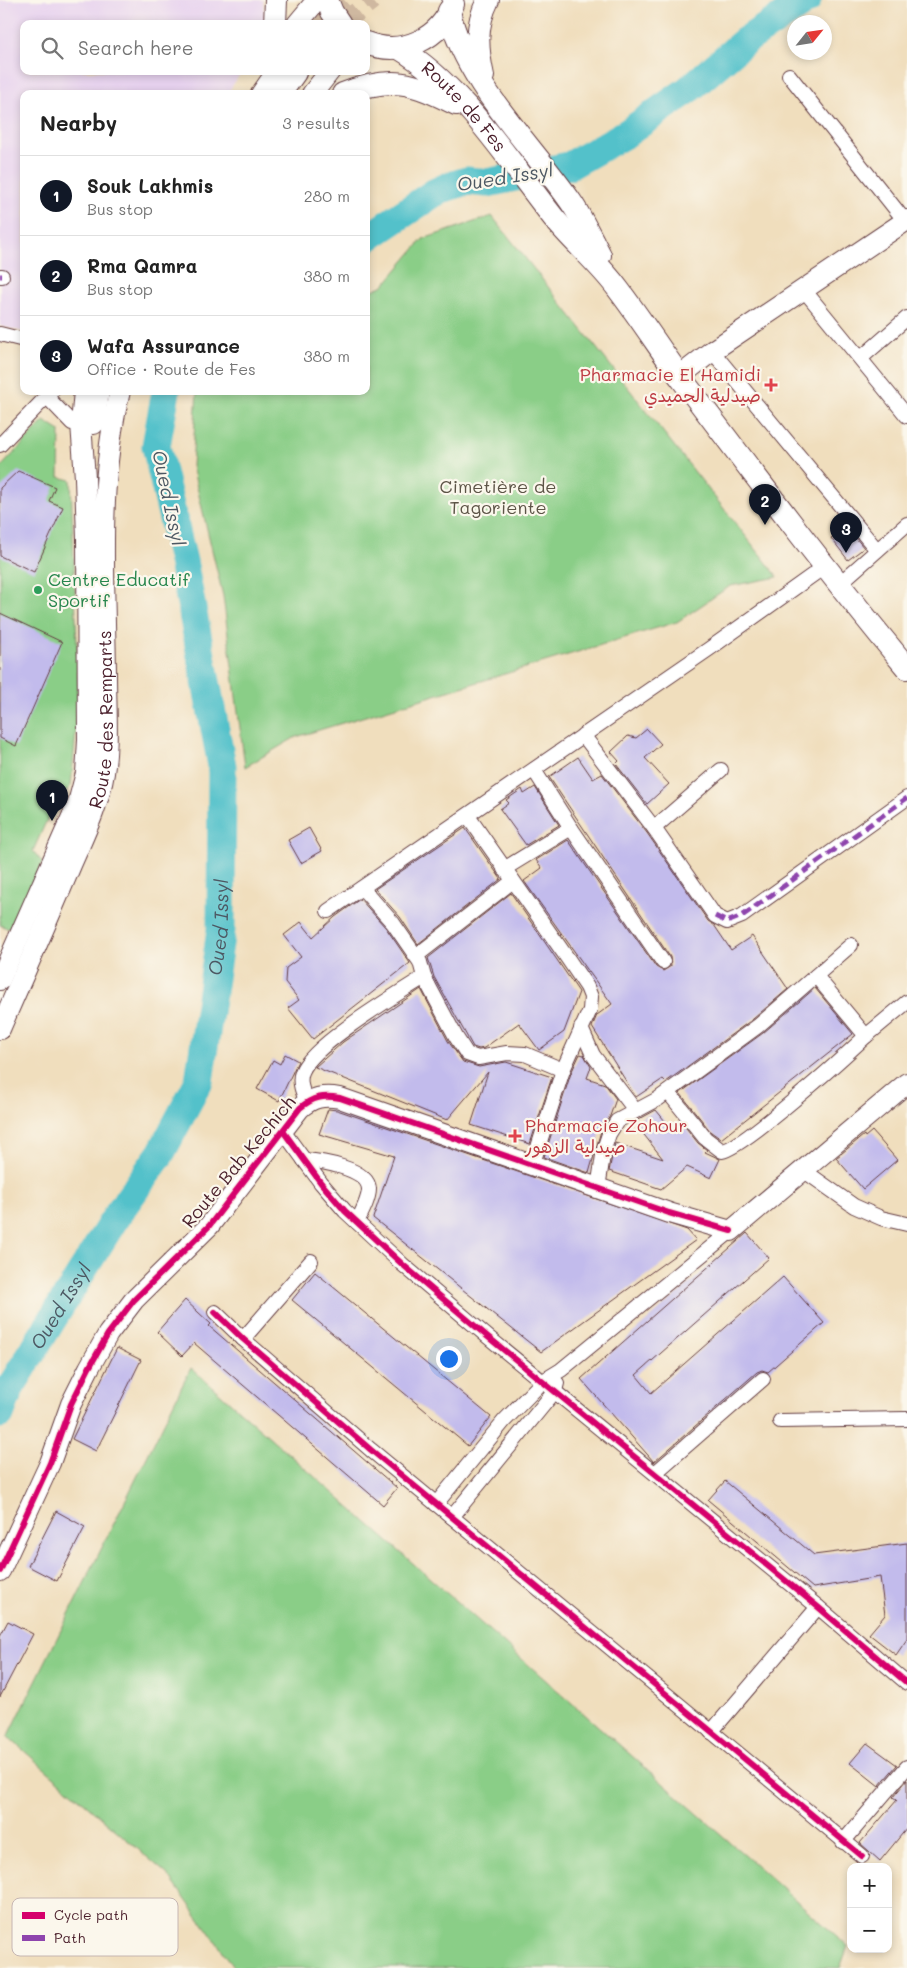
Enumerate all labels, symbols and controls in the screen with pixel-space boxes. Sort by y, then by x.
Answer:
north arrow [787,15,832,60]
search box [20,20,370,75]
icon: search [38,34,66,62]
text: Search here [78,35,194,60]
street label: Route de Fes [417,55,512,157]
text: Nearby [40,109,117,136]
text: 3 results [282,112,350,133]
water label: Oued Issyl [455,157,555,196]
text: Souk Lakhmis [87,173,213,198]
text: 1 [52,185,60,206]
text: 280 m [304,185,350,206]
text: Bus stop [87,198,153,219]
text: Rma Qamra [87,253,197,278]
text: 2 [52,265,60,286]
text: 380 m [303,265,350,286]
text: Bus stop [87,278,153,299]
text: Wafa Assurance [87,333,240,358]
text: 3 [51,345,61,366]
text: 380 m [303,345,350,366]
text: Office · Route de Fes [87,358,256,379]
place label: Pharmacie El Hamidi صيدلية الحميدي [580,362,761,409]
marker: Pharmacie El Hamidi صيدلية الحميدي [765,379,777,391]
water label: Oued Issyl [147,448,192,548]
park label: Cimetière de Tagoriente [440,474,556,519]
pin: 2 [749,484,781,525]
pin: 3 [830,512,862,553]
place label: Centre Educatif Sportif [48,567,191,612]
marker: Centre Educatif Sportif [32,584,44,596]
street label: Route des Remparts [83,630,118,811]
pin: 1 [36,780,68,821]
water label: Oued Issyl [202,879,234,977]
street label: Route Bab Kechich [176,1090,301,1232]
place label: Pharmacie Zohour صيدلية الزهور [524,1113,687,1158]
marker: Pharmacie Zohour صيدلية الزهور [509,1130,521,1142]
water label: Oued Issyl [24,1258,96,1354]
your location [436,1346,462,1372]
map controls [847,1863,892,1953]
button: + [847,1863,892,1908]
legend [12,1898,178,1956]
text: Cycle path [54,1905,128,1924]
button: − [847,1908,892,1953]
text: Path [54,1928,85,1947]

